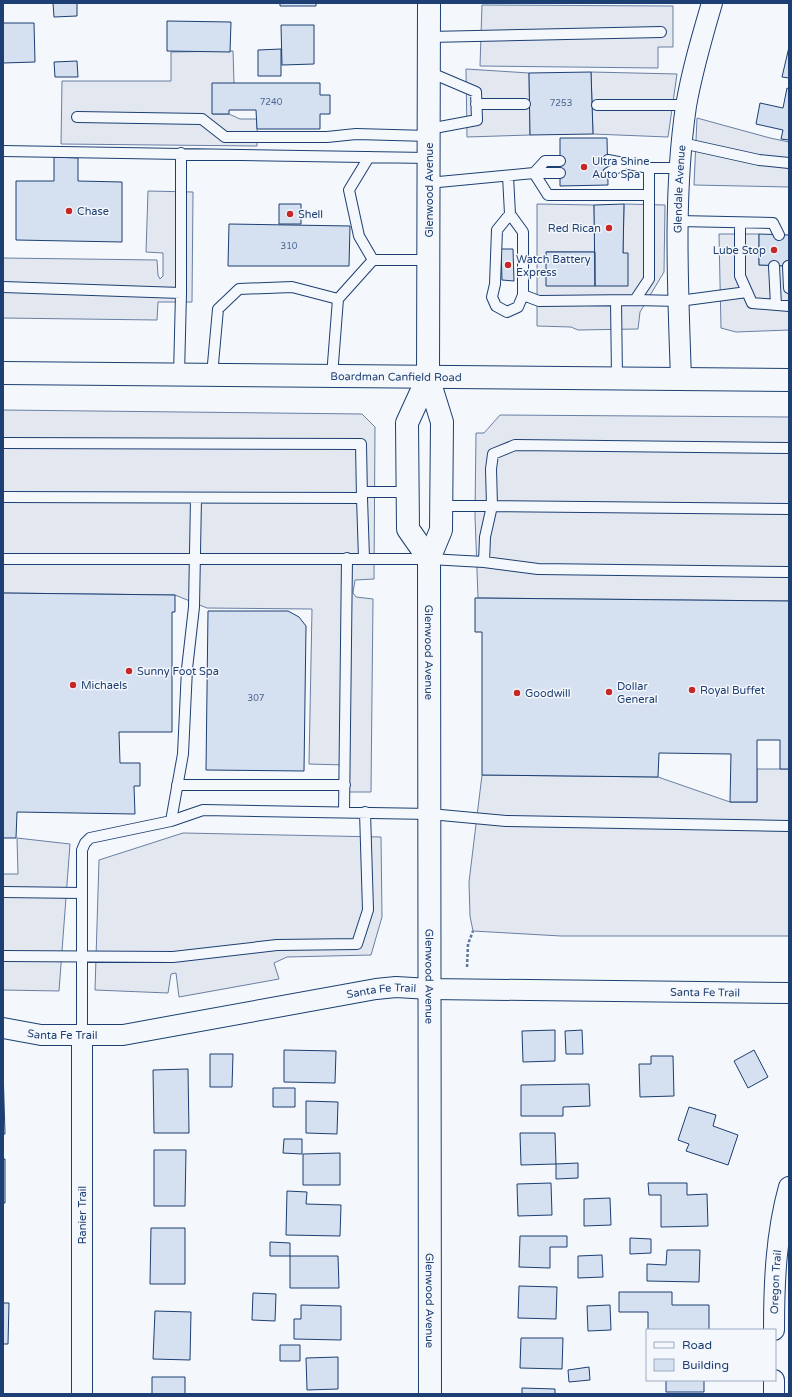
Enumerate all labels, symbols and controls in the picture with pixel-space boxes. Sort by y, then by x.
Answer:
house number: 7240 [260,97,283,108]
house number: 7253 [550,98,572,109]
street label: Glenwood Avenue [423,142,436,238]
street label: Glendale Avenue [672,144,688,233]
place label: Ultra Shine Auto Spa [592,155,649,181]
marker: Ultra Shine Auto Spa [579,162,589,172]
place label: Chase [77,205,109,218]
marker: Chase [64,206,74,216]
place label: Shell [298,208,323,221]
marker: Shell [285,209,295,219]
place label: Red Rican [548,222,601,235]
marker: Red Rican [604,223,614,233]
house number: 310 [281,241,298,252]
place label: Lube Stop [713,244,766,257]
marker: Lube Stop [769,245,779,255]
place label: Watch Battery Express [516,253,591,279]
marker: Watch Battery Express [503,260,513,270]
street label: Boardman Canfield Road [330,370,462,384]
street label: Glenwood Avenue [422,605,435,700]
place label: Sunny Foot Spa [137,665,219,678]
marker: Sunny Foot Spa [124,666,134,676]
place label: Michaels [81,679,127,692]
marker: Michaels [68,680,78,690]
place label: Dollar General [617,680,658,706]
place label: Royal Buffet [700,684,765,697]
marker: Royal Buffet [687,685,697,695]
place label: Goodwill [525,687,571,700]
marker: Dollar General [604,687,614,697]
marker: Goodwill [512,688,522,698]
house number: 307 [248,693,265,704]
street label: Glenwood Avenue [422,929,436,1024]
street label: Santa Fe Trail [346,981,416,1001]
street label: Santa Fe Trail [670,986,740,999]
street label: Santa Fe Trail [26,1027,97,1042]
street label: Ranier Trail [76,1186,89,1244]
street label: Oregon Trail [768,1249,784,1314]
street label: Glenwood Avenue [423,1253,436,1348]
legend [646,1329,776,1381]
text: Road [682,1338,712,1352]
text: Building [682,1358,729,1372]

